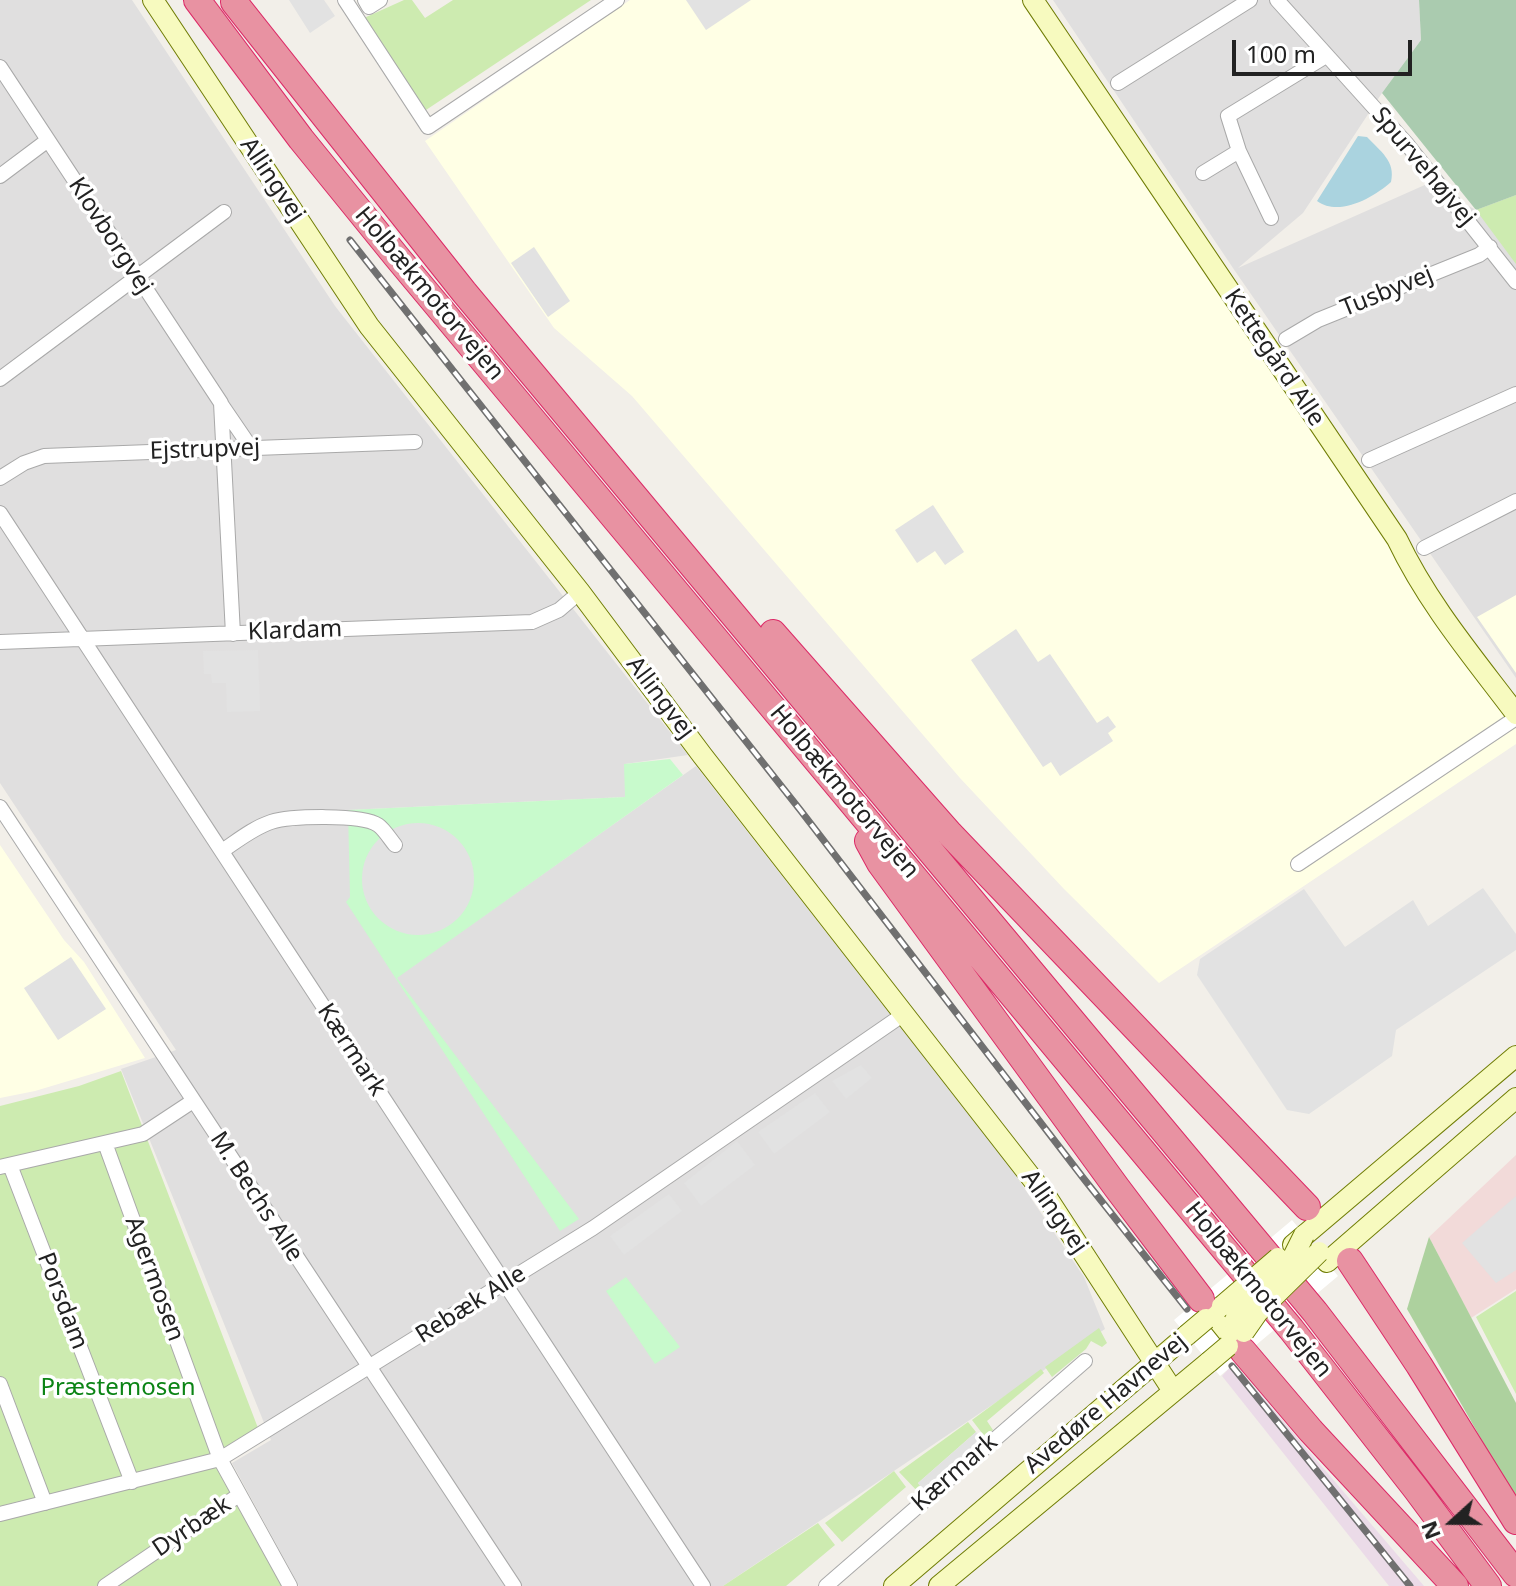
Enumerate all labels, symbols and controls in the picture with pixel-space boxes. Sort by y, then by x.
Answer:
scale bar [1236,24,1416,74]
text: 100 m [1246,37,1316,70]
street label: Spurvehøjvej [1365,102,1481,232]
street label: Allingvej [233,132,311,228]
street label: Klovborgvej [62,172,158,300]
street label: Holbækmotorvejen [348,202,510,386]
street label: Tusbyvej [1337,260,1437,324]
street label: Kettegård Alle [1218,284,1330,432]
street label: Ejstrupvej [149,434,261,466]
street label: Klardam [247,615,343,647]
street label: Allingvej [620,651,700,745]
street label: Holbækmotorvejen [763,700,925,884]
street label: Kærmark [311,998,391,1102]
street label: M. Bechs Alle [203,1127,309,1267]
street label: Allingvej [1015,1165,1093,1259]
street label: Holbækmotorvejen [1178,1197,1338,1383]
street label: Agermosen [118,1213,190,1345]
street label: Porsdam [30,1249,94,1353]
street label: Rebæk Alle [411,1260,531,1350]
street label: Avedøre Havnevej [1019,1328,1193,1480]
park label: Præstemosen [40,1374,196,1402]
street label: Kærmark [906,1428,1004,1518]
north arrow [1412,1482,1492,1562]
street label: Dyrbæk [147,1490,237,1564]
text: N [1412,1517,1447,1544]

